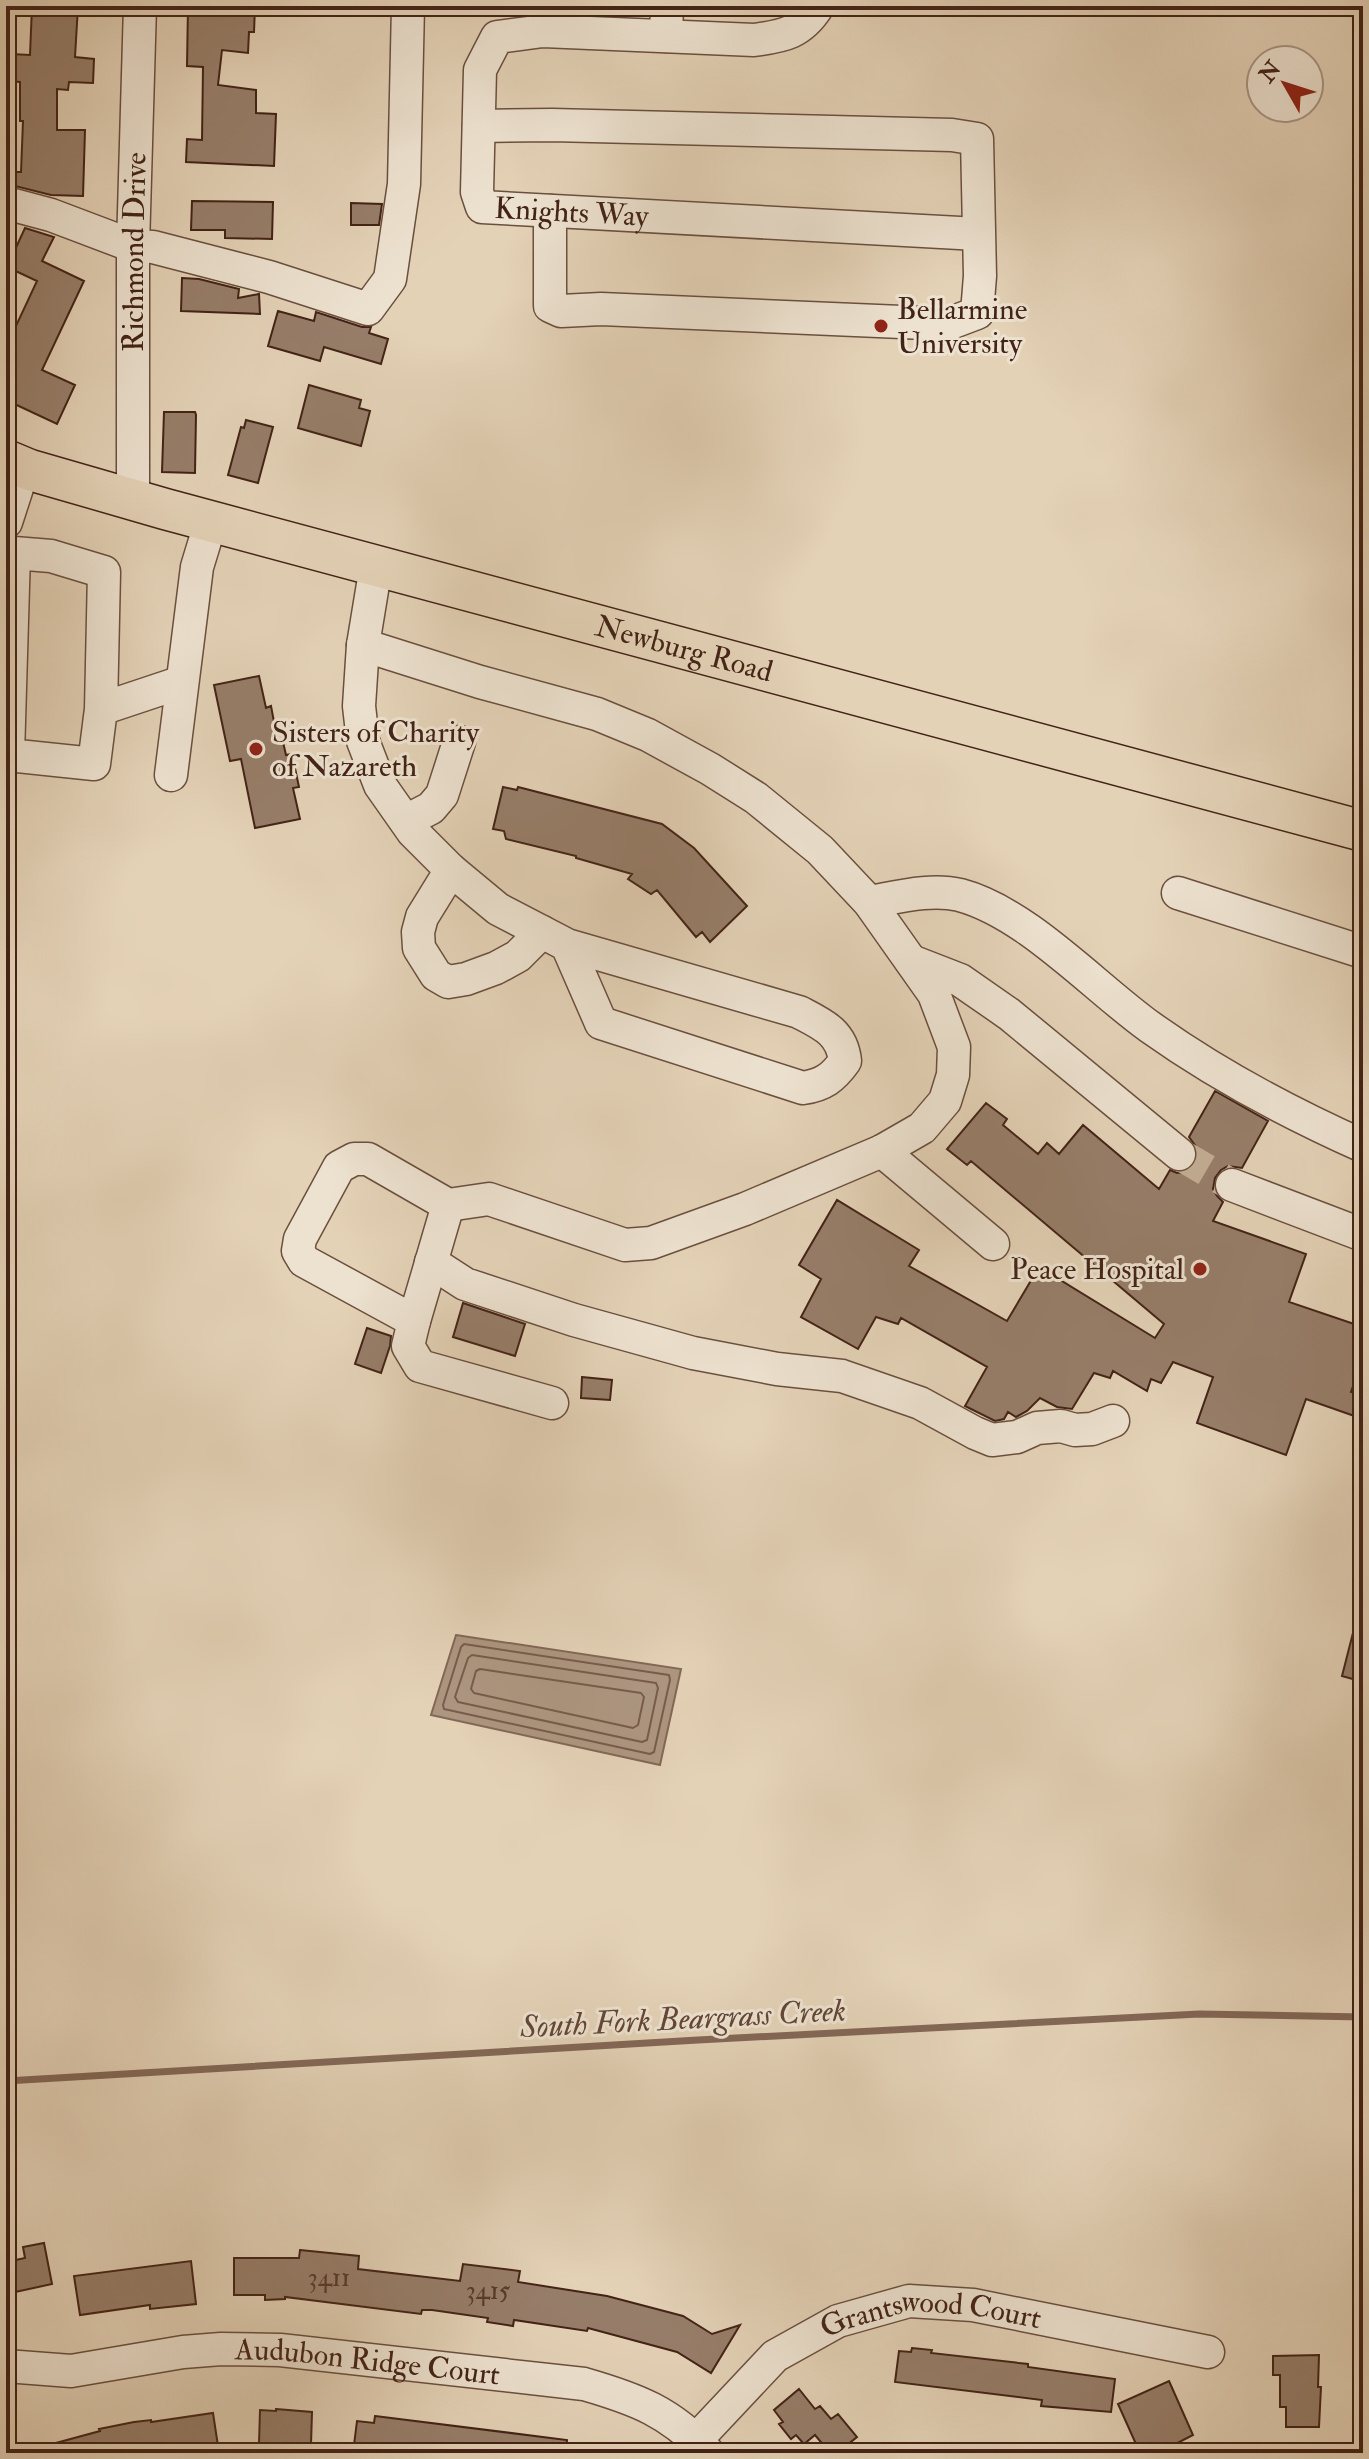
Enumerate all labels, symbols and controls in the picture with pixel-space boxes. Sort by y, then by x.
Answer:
north arrow [1245,44,1325,124]
text: N [1253,55,1288,89]
street label: Richmond Drive [115,151,154,352]
street label: Knights Way [493,189,650,235]
place label: Bellarmine University [897,291,1027,362]
marker: Bellarmine University [872,317,890,335]
street label: Newburg Road [591,607,777,690]
place label: Sisters of Charity of Nazareth [272,714,480,785]
marker: Sisters of Charity of Nazareth [247,740,265,758]
place label: Peace Hospital [1010,1251,1184,1288]
marker: Peace Hospital [1191,1260,1209,1278]
water label: South Fork Beargrass Creek [518,1990,847,2048]
house number: 3411 [308,2262,350,2294]
house number: 3415 [466,2275,511,2307]
street label: Grantswood Court [813,2282,1045,2346]
street label: Audubon Ridge Court [234,2331,502,2393]

